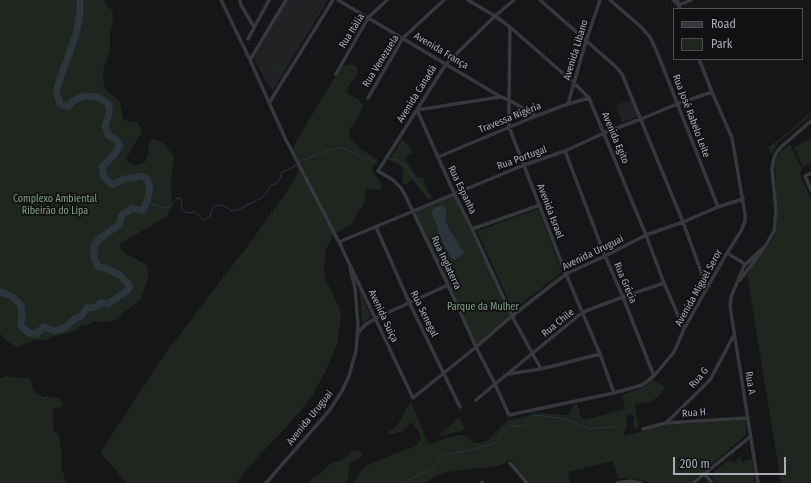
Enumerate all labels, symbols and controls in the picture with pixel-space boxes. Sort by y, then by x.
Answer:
legend [673,8,803,60]
street label: Rua Itália [337,11,367,51]
text: Road [711,17,736,31]
street label: Avenida Libano [561,18,591,82]
street label: Avenida França [412,30,470,72]
street label: Rua Venezuela [360,33,402,89]
text: Park [711,37,732,51]
street label: Avenida Canadá [395,63,439,125]
street label: Rua José Rabelo Leite [670,73,712,159]
street label: Travessa Nigéria [477,100,543,136]
street label: Avenida Egito [599,110,631,166]
street label: Rua Portugal [495,143,549,173]
street label: Rua Espanha [445,164,479,216]
street label: Avenida Israel [534,182,566,240]
park label: Complexo Ambiental Ribeirão do Lipa [13,193,97,216]
street label: Avenida Uruguai [560,233,626,273]
street label: Rua Inglaterra [428,234,464,292]
street label: Avenida Miguel Seror [673,247,725,329]
street label: Rua Grécia [611,261,639,305]
street label: Avenida Suiça [366,288,400,344]
street label: Rua Senegal [408,289,440,339]
park label: Parque da Mulher [447,301,519,313]
street label: Rua Chile [539,306,577,340]
street label: Rua G [687,365,711,391]
street label: Rua A [742,371,758,395]
street label: Avenida Uruguai [284,388,336,448]
street label: Rua H [682,406,706,420]
scale bar [675,449,788,475]
text: 200 m [680,457,710,471]

